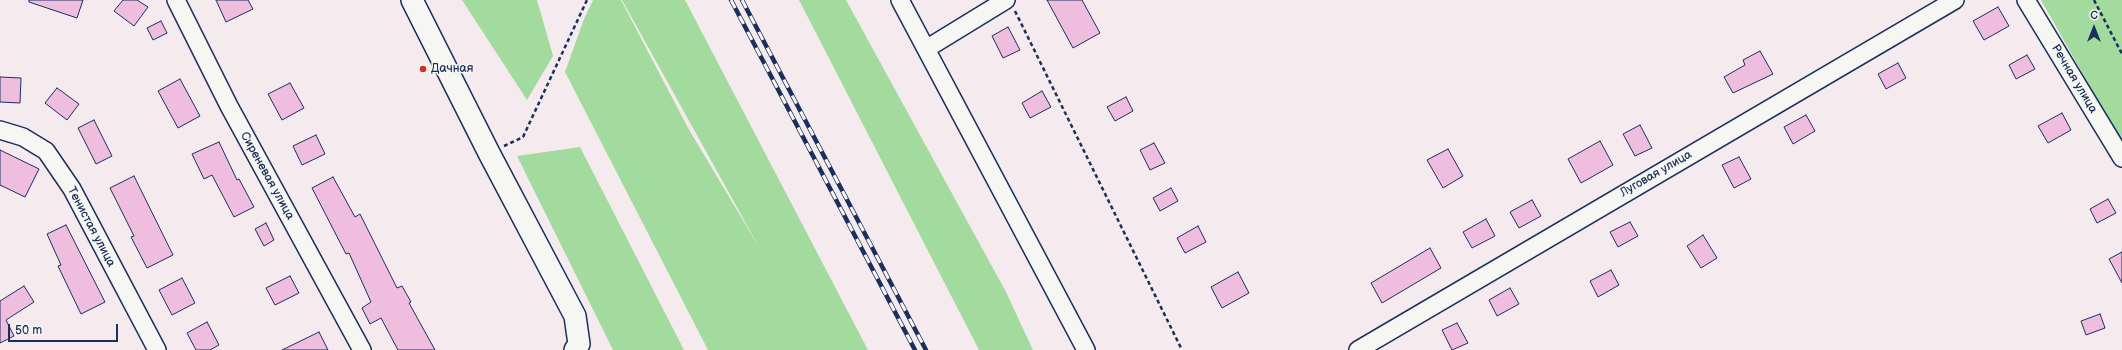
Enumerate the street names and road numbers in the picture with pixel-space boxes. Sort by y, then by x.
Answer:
street label: Речная улица [2048,42,2100,116]
street label: Сиреневая улица [237,130,297,222]
street label: Луговая улица [1618,148,1694,200]
street label: Тенистая улица [64,185,118,269]

